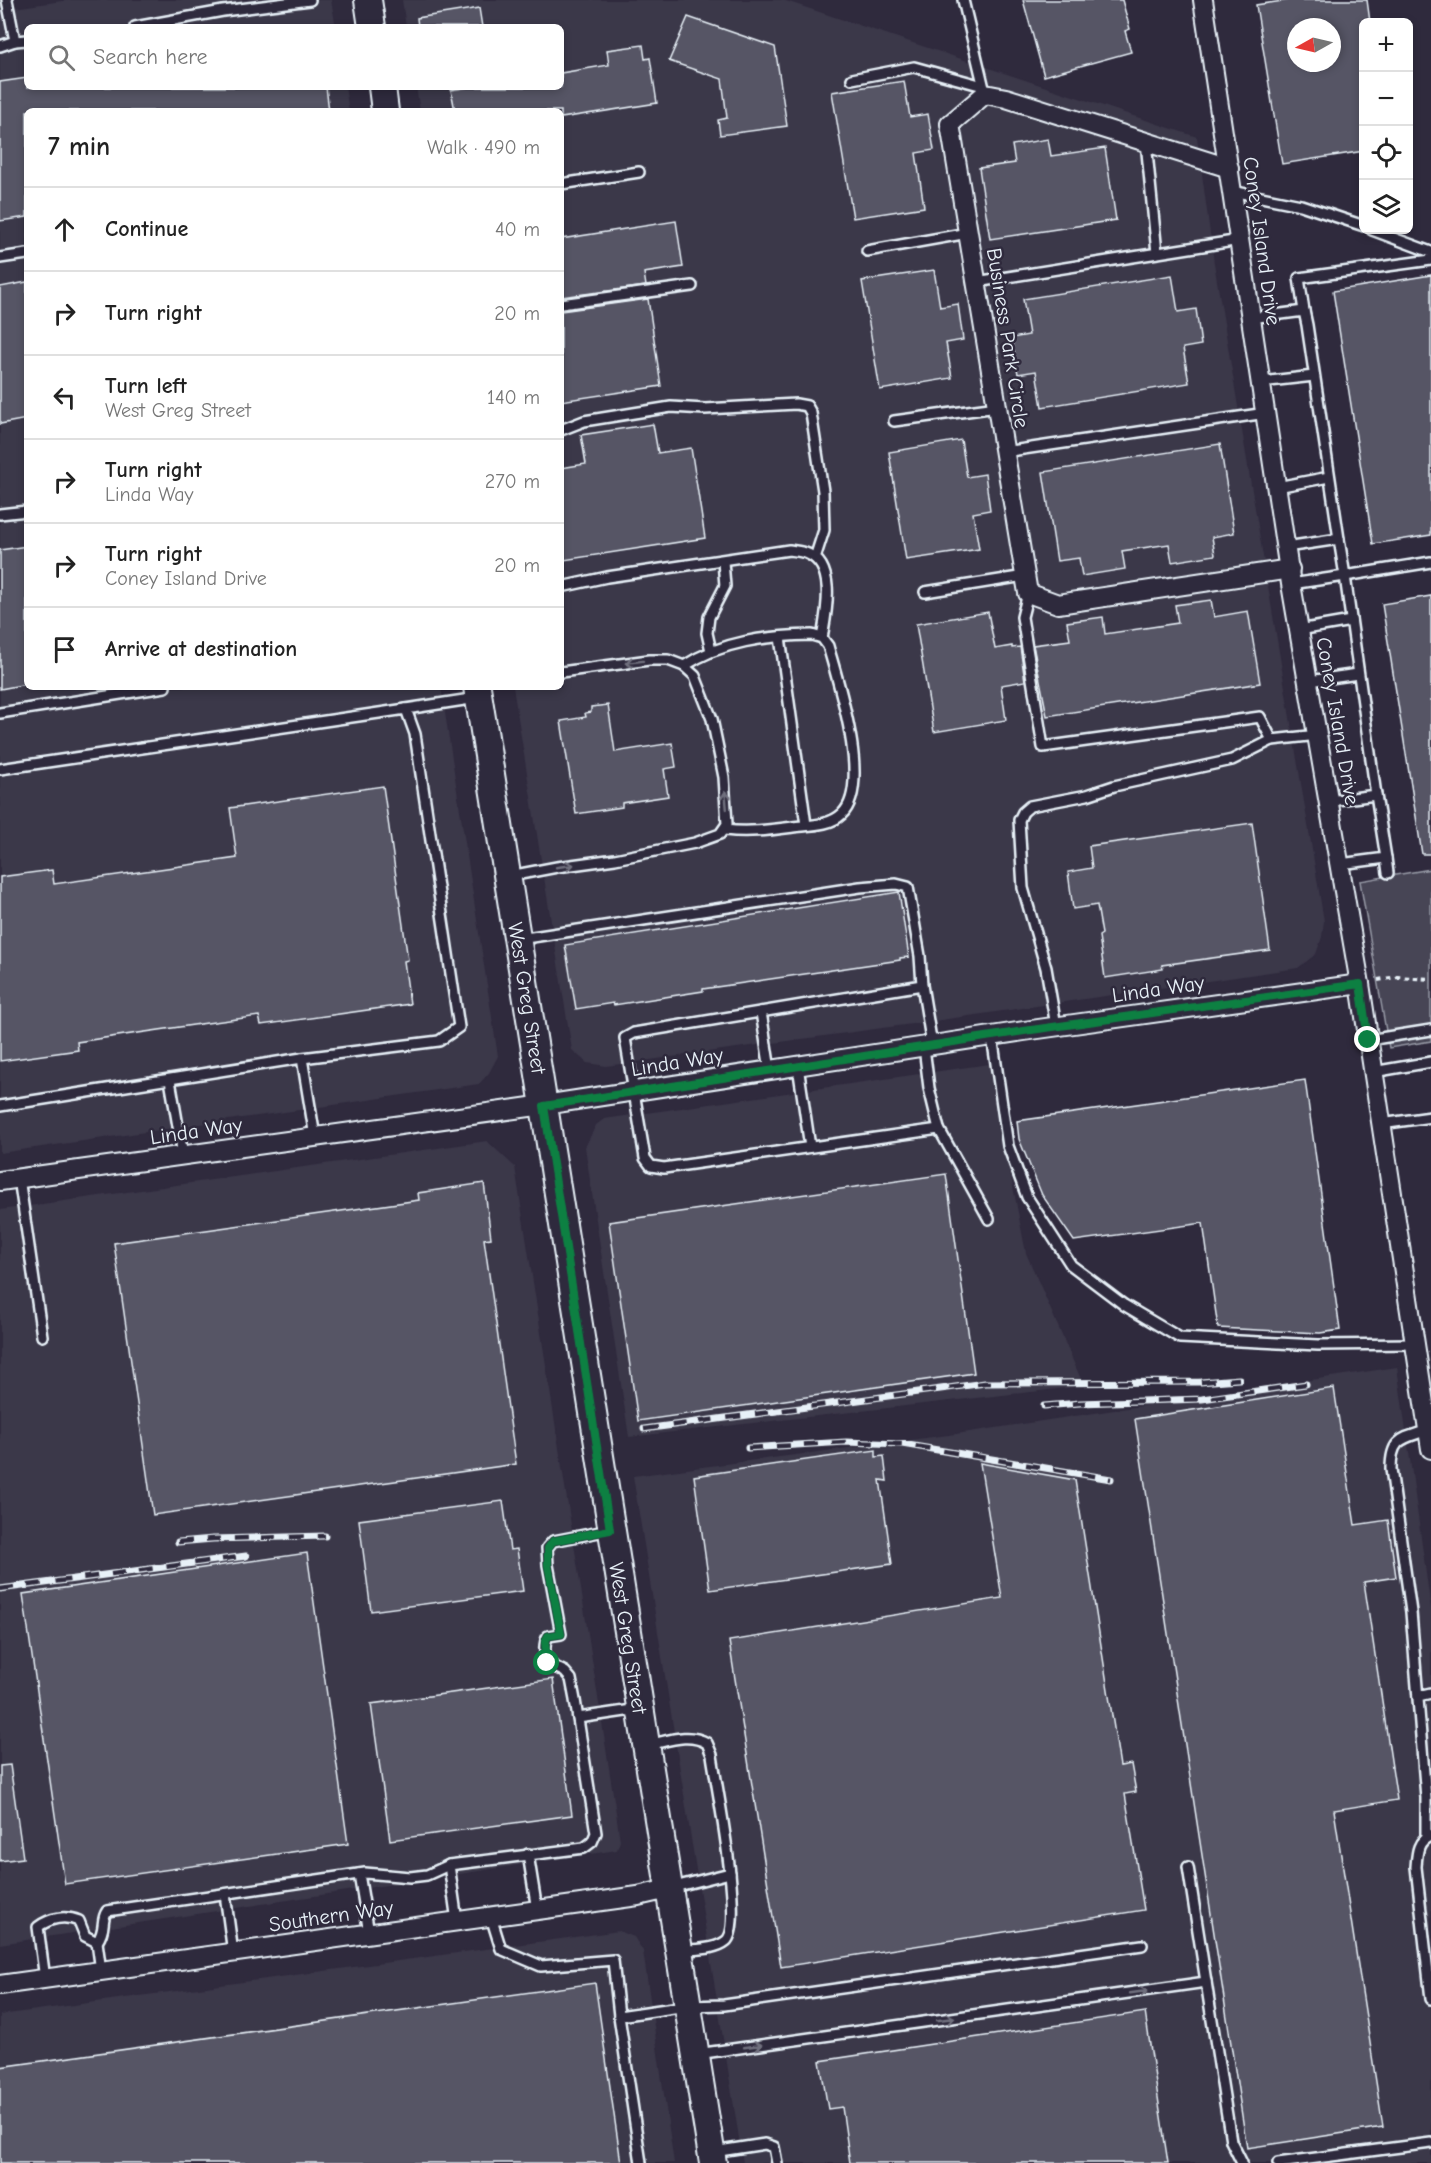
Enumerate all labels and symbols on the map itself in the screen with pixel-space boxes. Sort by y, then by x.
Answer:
north arrow [1287,18,1341,72]
street label: Coney Island Drive [1238,155,1286,327]
street label: Business Park Circle [982,246,1034,430]
street label: Coney Island Drive [1311,635,1365,807]
one-way arrow [625,656,644,667]
one-way arrow [720,791,731,811]
one-way arrow [554,860,574,871]
street label: West Greg Street [503,920,551,1077]
street label: Linda Way [1110,971,1206,1007]
route end [1354,1026,1380,1052]
street label: Linda Way [629,1043,725,1081]
street label: Linda Way [148,1113,244,1149]
street label: West Greg Street [604,1560,652,1717]
route start [533,1649,559,1675]
street label: Southern Way [267,1895,395,1937]
one-way arrow [1129,1986,1148,1997]
one-way arrow [935,2013,955,2024]
one-way arrow [742,2040,762,2051]

